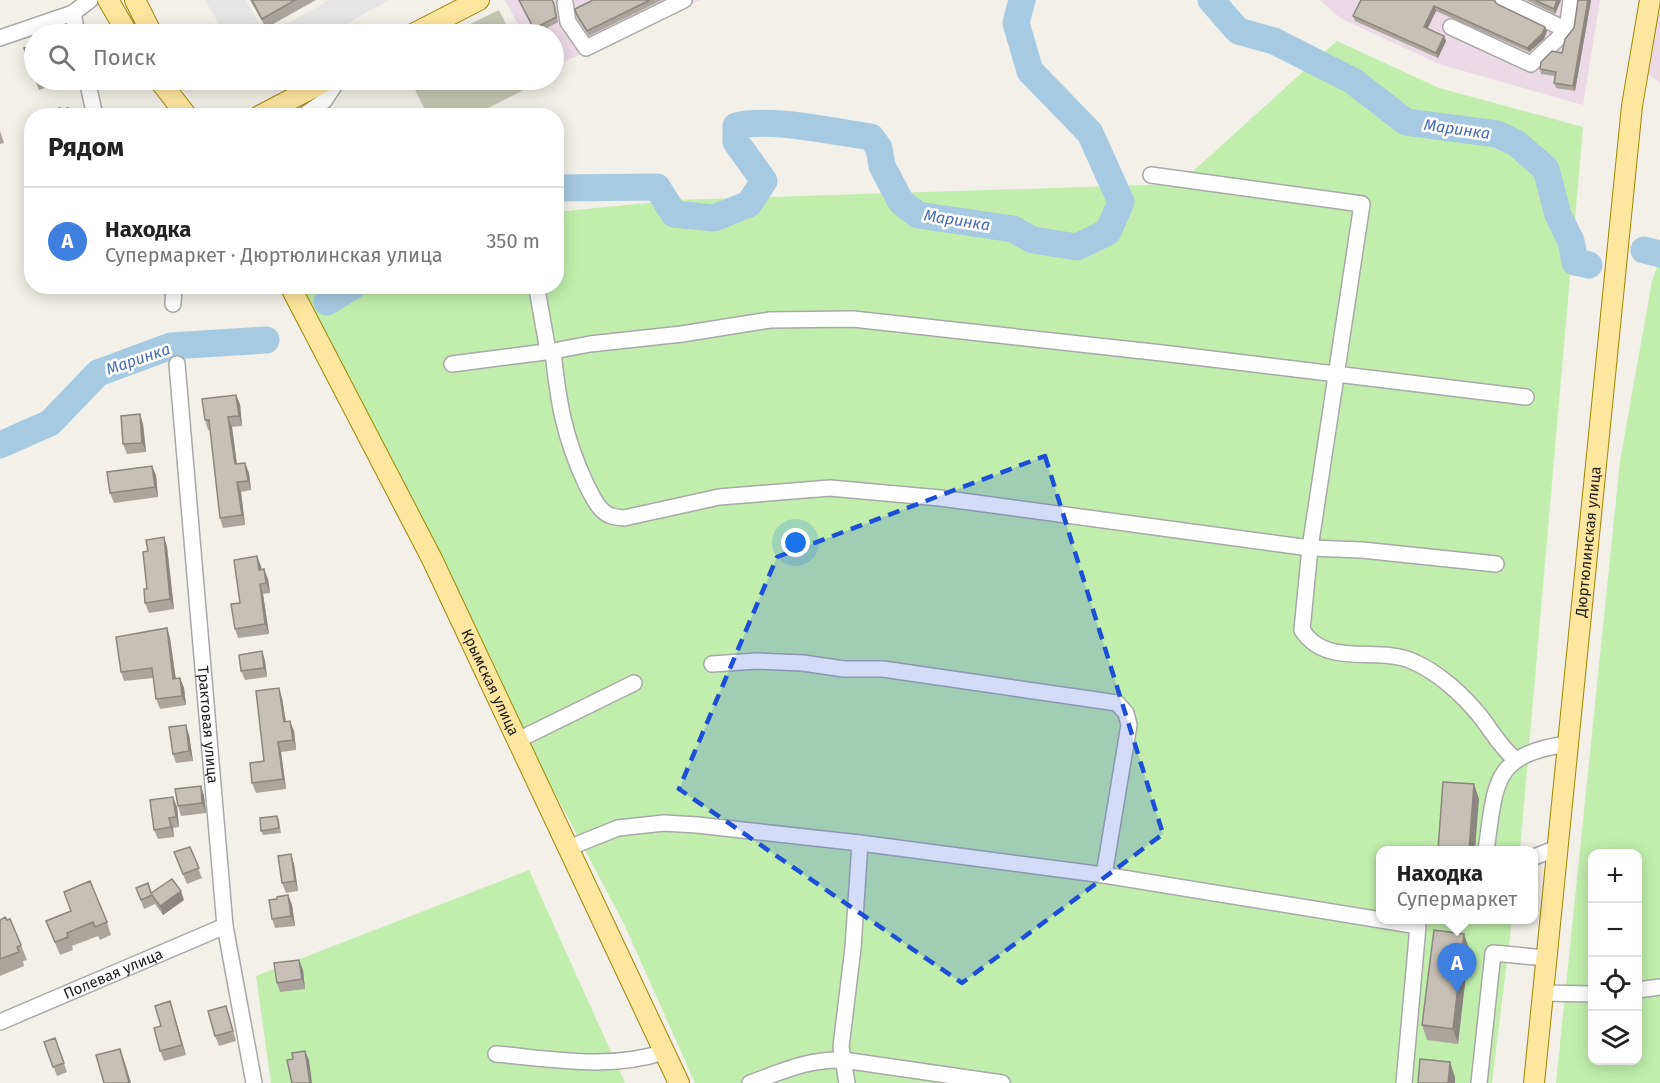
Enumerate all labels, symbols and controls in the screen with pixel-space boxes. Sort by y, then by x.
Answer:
search box [24,24,564,90]
icon: search [45,41,78,74]
text: Поиск [93,44,156,71]
water label: Маринка [1423,115,1491,143]
text: Рядом [48,132,124,163]
water label: Маринка [923,205,991,235]
text: Находка [105,216,191,243]
text: A [62,229,73,253]
text: 350 m [486,229,540,253]
text: Супермаркет · Дюртюлинская улица [105,243,443,267]
water label: Маринка [103,339,173,379]
street label: Дюртюлинская улица [1572,465,1605,619]
your location [781,528,810,557]
street label: Крымская улица [457,626,523,738]
street label: Трактовая улица [194,665,222,784]
popup [1376,846,1538,924]
map controls [1588,849,1642,1065]
button: + [1588,849,1642,903]
text: Находка [1397,860,1483,887]
text: Супермаркет [1397,887,1517,911]
button: − [1588,903,1642,957]
pin: A [1438,944,1476,993]
street label: Полевая улица [61,945,165,1003]
button: locate [1588,957,1642,1011]
button: layers [1588,1011,1642,1065]

